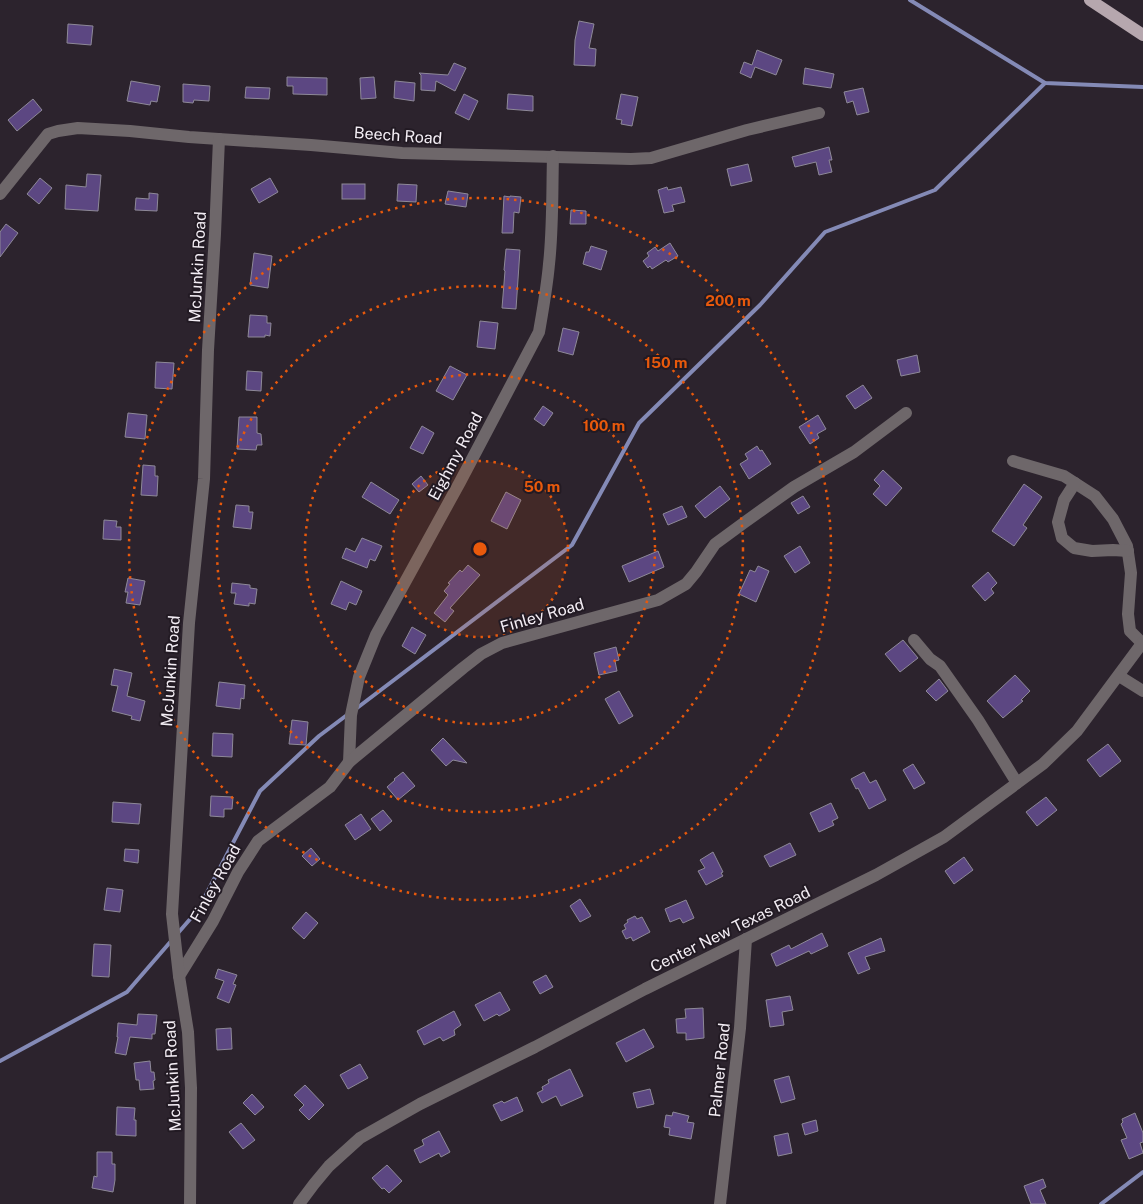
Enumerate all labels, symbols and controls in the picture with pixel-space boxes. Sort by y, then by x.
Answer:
street label: Beech Road [353,123,443,148]
street label: McJunkin Road [185,211,210,323]
text: 200 m [705,292,751,309]
text: 150 m [644,354,688,371]
street label: Eighmy Road [424,409,487,503]
text: 100 m [583,417,625,434]
text: 50 m [524,478,560,495]
centre of rings [471,540,489,558]
street label: Finley Road [498,594,586,637]
street label: McJunkin Road [157,615,184,727]
street label: Finley Road [186,841,245,926]
street label: Center New Texas Road [647,882,813,976]
street label: McJunkin Road [160,1020,185,1132]
street label: Palmer Road [705,1022,734,1118]

